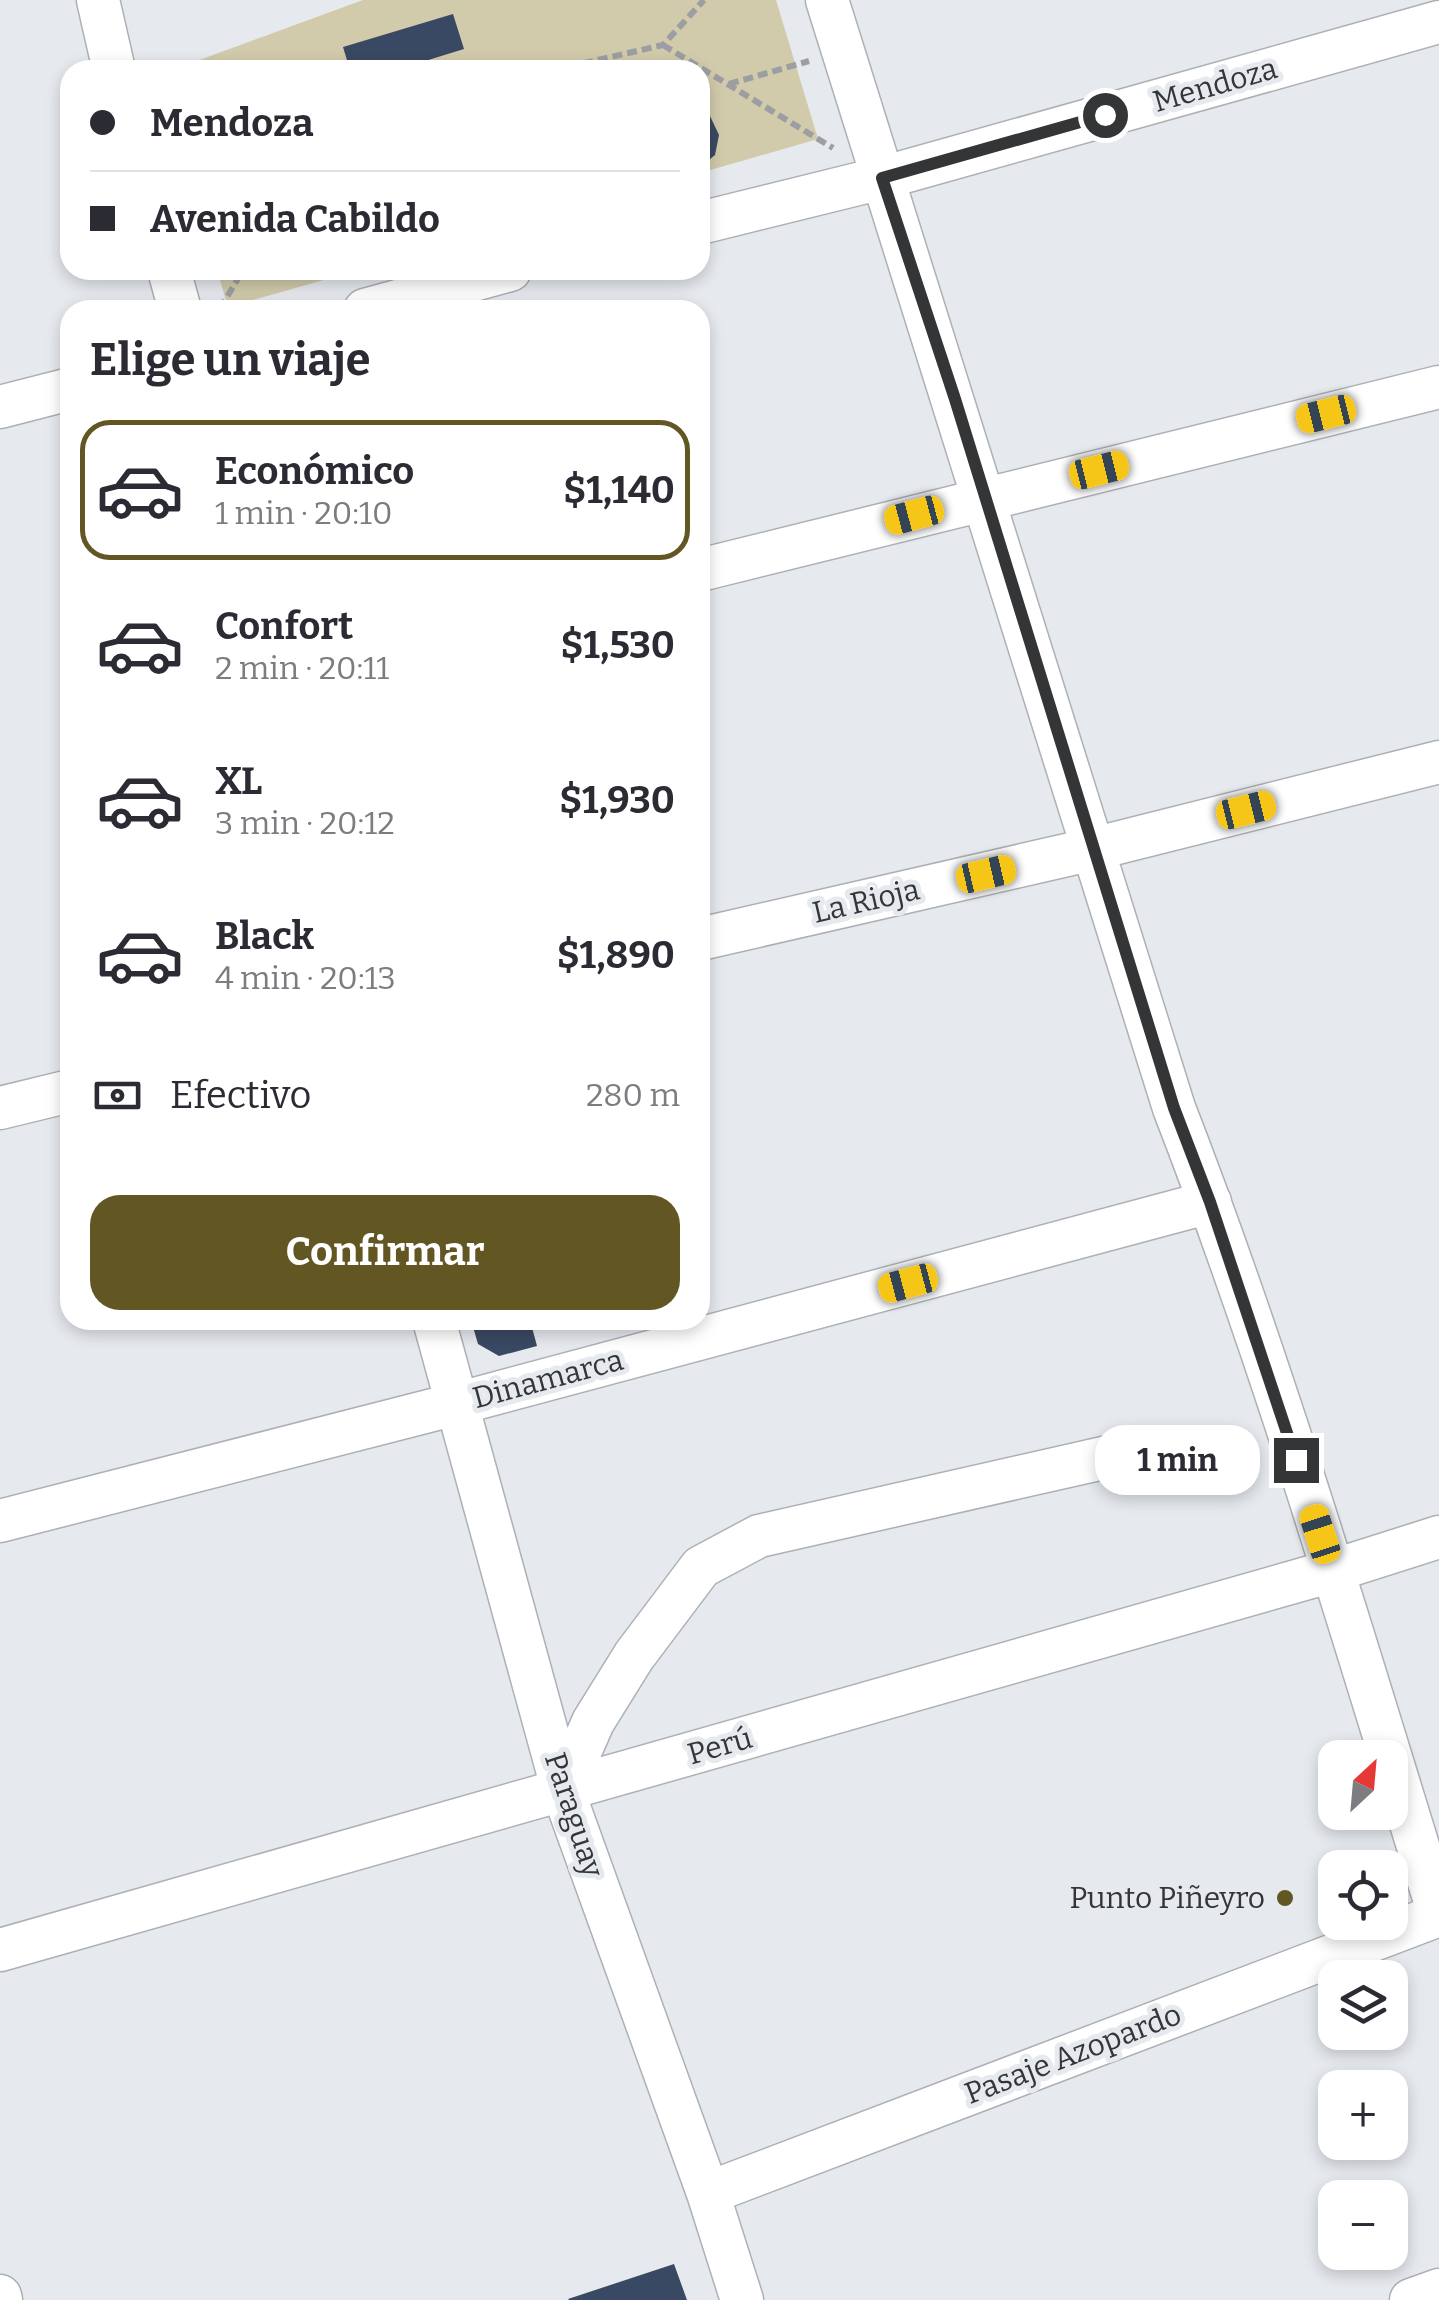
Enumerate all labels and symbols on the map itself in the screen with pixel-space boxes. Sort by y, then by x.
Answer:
street label: Mendoza [1149,50,1281,120]
route start [1083,93,1128,138]
car [1293,392,1359,436]
car [1066,448,1132,492]
car [881,493,947,537]
car [1213,788,1279,832]
car [953,853,1019,895]
street label: La Rioja [809,871,923,931]
car [875,1261,941,1305]
street label: Dinamarca [469,1342,627,1416]
callout: 1 min [1096,1425,1261,1495]
route end [1274,1438,1319,1483]
car [1296,1501,1344,1567]
street label: Perú [684,1720,756,1772]
north arrow [1318,1740,1408,1830]
street label: Paraguay [537,1748,611,1882]
place label: Punto Piñeyro [1069,1880,1265,1916]
marker: Punto Piñeyro [1274,1887,1296,1909]
street label: Pasaje Azopardo [960,1996,1186,2112]

